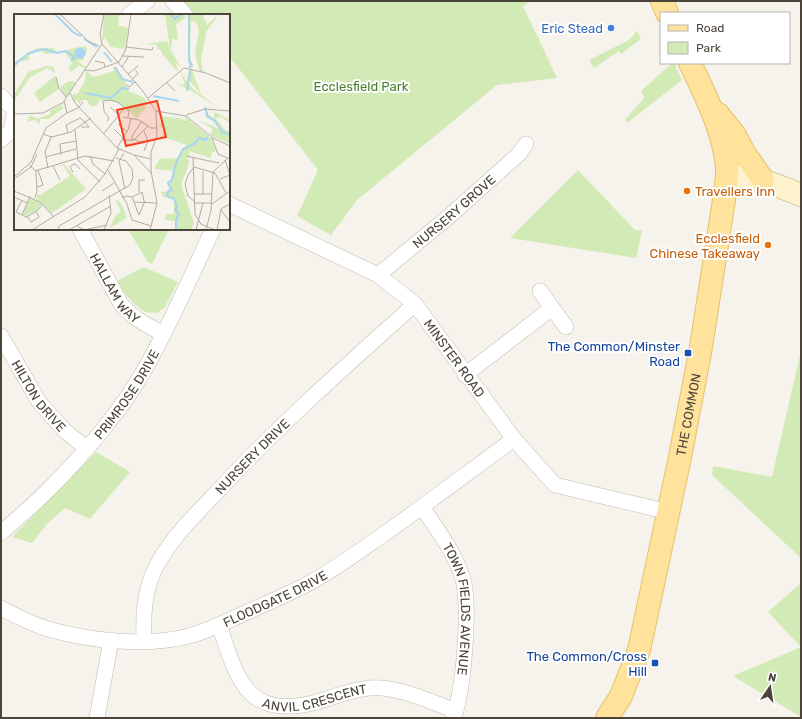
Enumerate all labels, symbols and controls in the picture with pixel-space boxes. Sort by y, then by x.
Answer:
legend [660,12,790,64]
inset map [14,14,230,230]
place label: Eric Stead [541,21,603,36]
text: Road [696,21,724,35]
marker: Eric Stead [606,23,616,33]
text: Park [696,41,722,55]
park label: Ecclesfield Park [314,79,409,94]
street label: NURSERY GROVE [410,172,499,251]
place label: Travellers Inn [695,184,775,199]
marker: Travellers Inn [682,186,692,196]
place label: Ecclesfield Chinese Takeaway [650,231,760,261]
marker: Ecclesfield Chinese Takeaway [763,240,773,250]
street label: HALLAM WAY [87,251,143,327]
street label: MINSTER ROAD [421,316,488,400]
place label: The Common/Minster Road [548,339,680,369]
street label: PRIMROSE DRIVE [91,347,162,442]
marker: The Common/Minster Road [683,348,693,358]
street label: HILTON DRIVE [8,357,69,435]
street label: THE COMMON [673,372,704,457]
street label: NURSERY DRIVE [212,416,293,497]
street label: TOWN FIELDS AVENUE [440,540,473,676]
street label: FLOODGATE DRIVE [221,567,330,630]
place label: The Common/Cross Hill [527,649,647,679]
marker: The Common/Cross Hill [650,658,660,668]
north arrow [750,667,790,707]
text: N [767,671,778,685]
street label: ANVIL CRESCENT [260,681,368,715]

